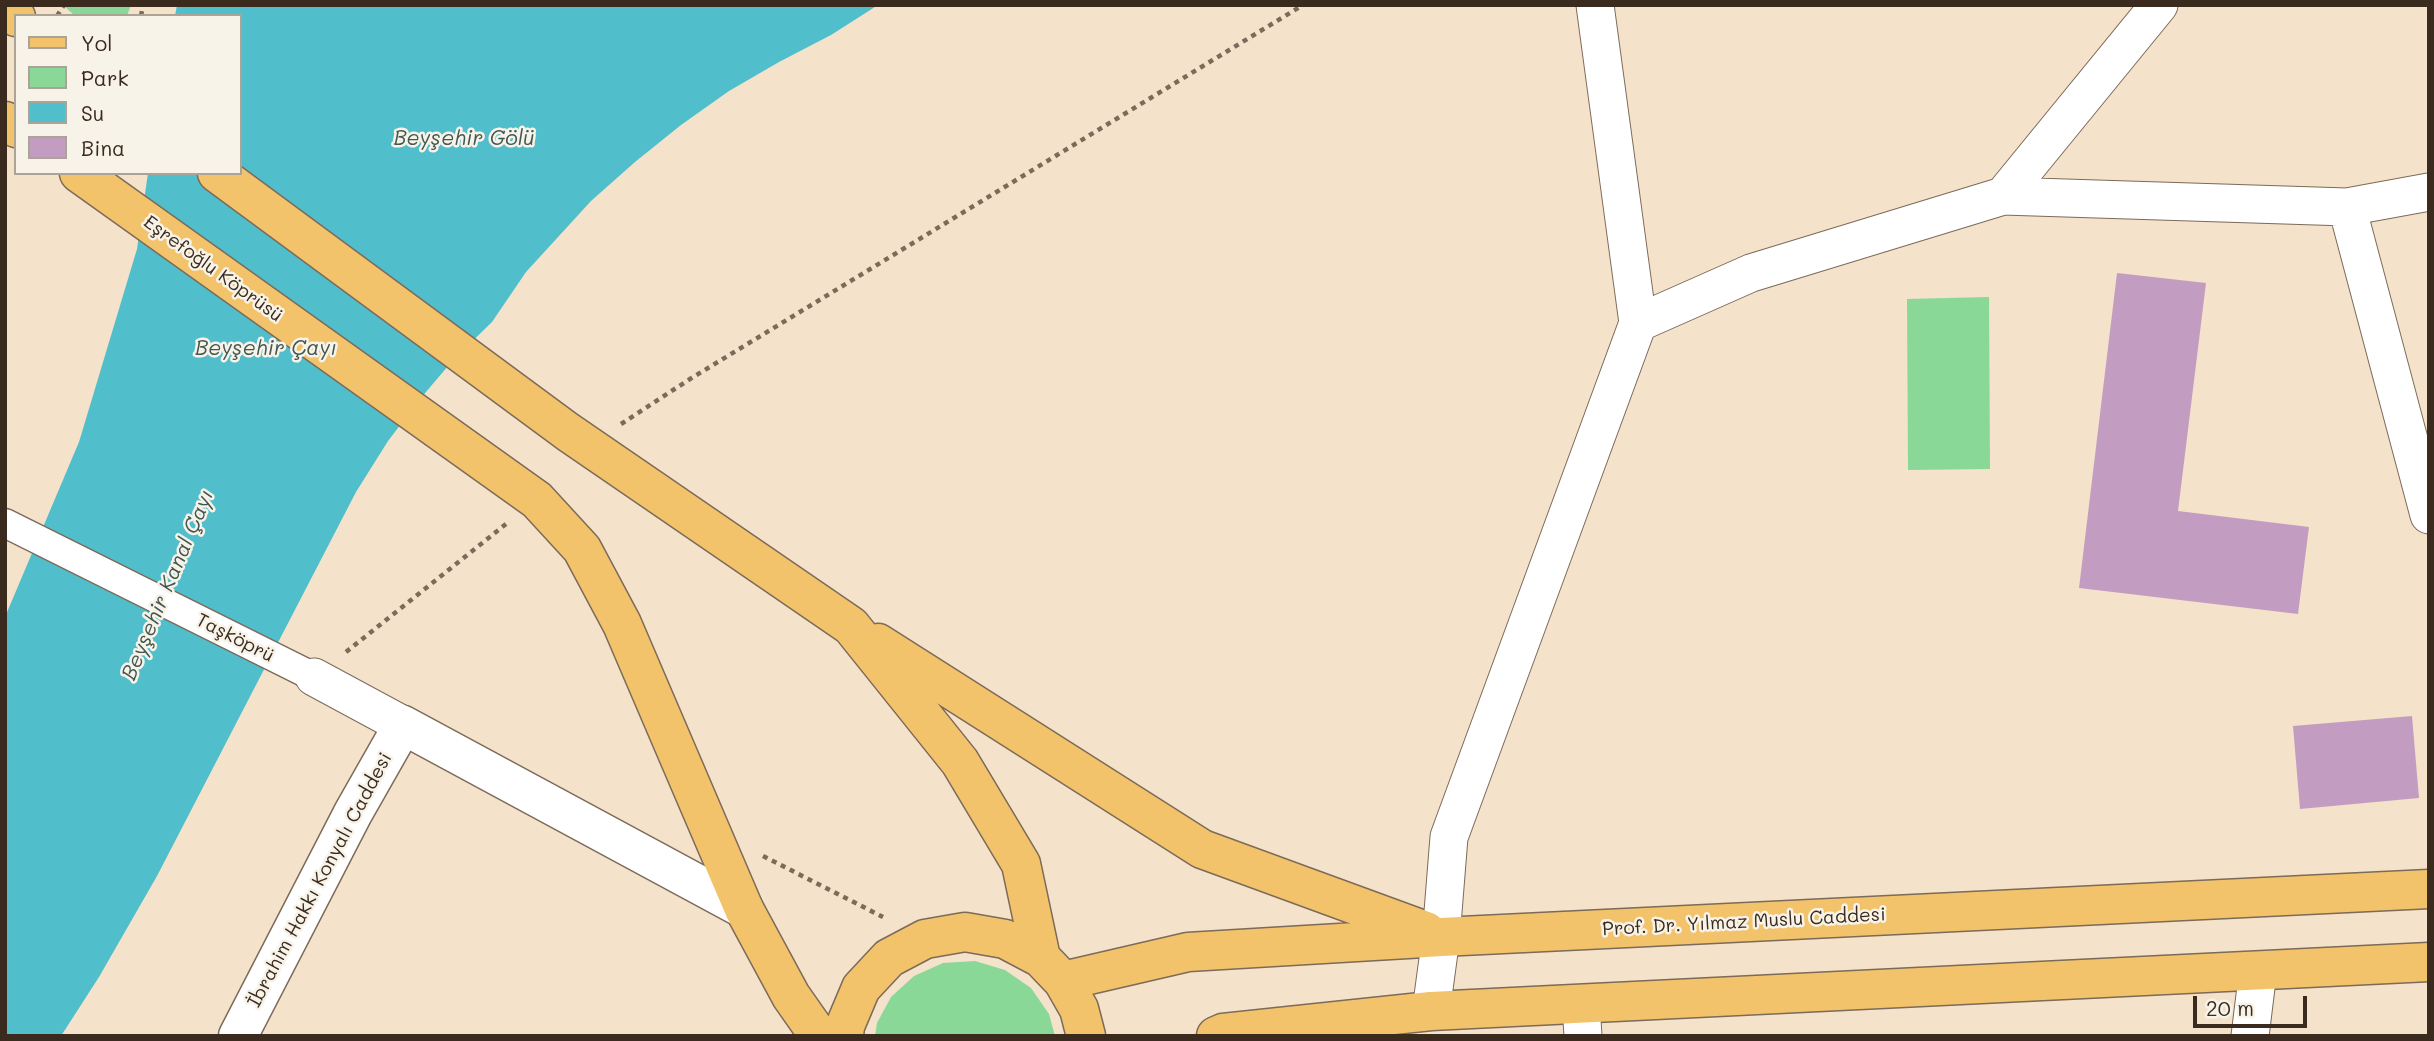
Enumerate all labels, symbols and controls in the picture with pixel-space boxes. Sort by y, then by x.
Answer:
legend [14,14,242,175]
text: Yol [81,29,112,56]
text: Park [81,64,129,91]
text: Su [81,99,104,126]
water label: Beyşehir Gölü [394,126,534,152]
text: Bina [81,134,125,161]
street label: Eşrefoğlu Köprüsü [139,211,287,327]
water label: Beyşehir Çayı [195,336,337,362]
water label: Beyşehir Kanal Çayı [116,486,220,684]
street label: Taşköprü [192,609,278,667]
street label: İbrahim Hakkı Konyalı Caddesi [243,749,397,1011]
street label: Prof. Dr. Yılmaz Muslu Caddesi [1602,903,1886,941]
scale bar [2196,982,2310,1026]
text: 20 m [2206,994,2254,1021]

